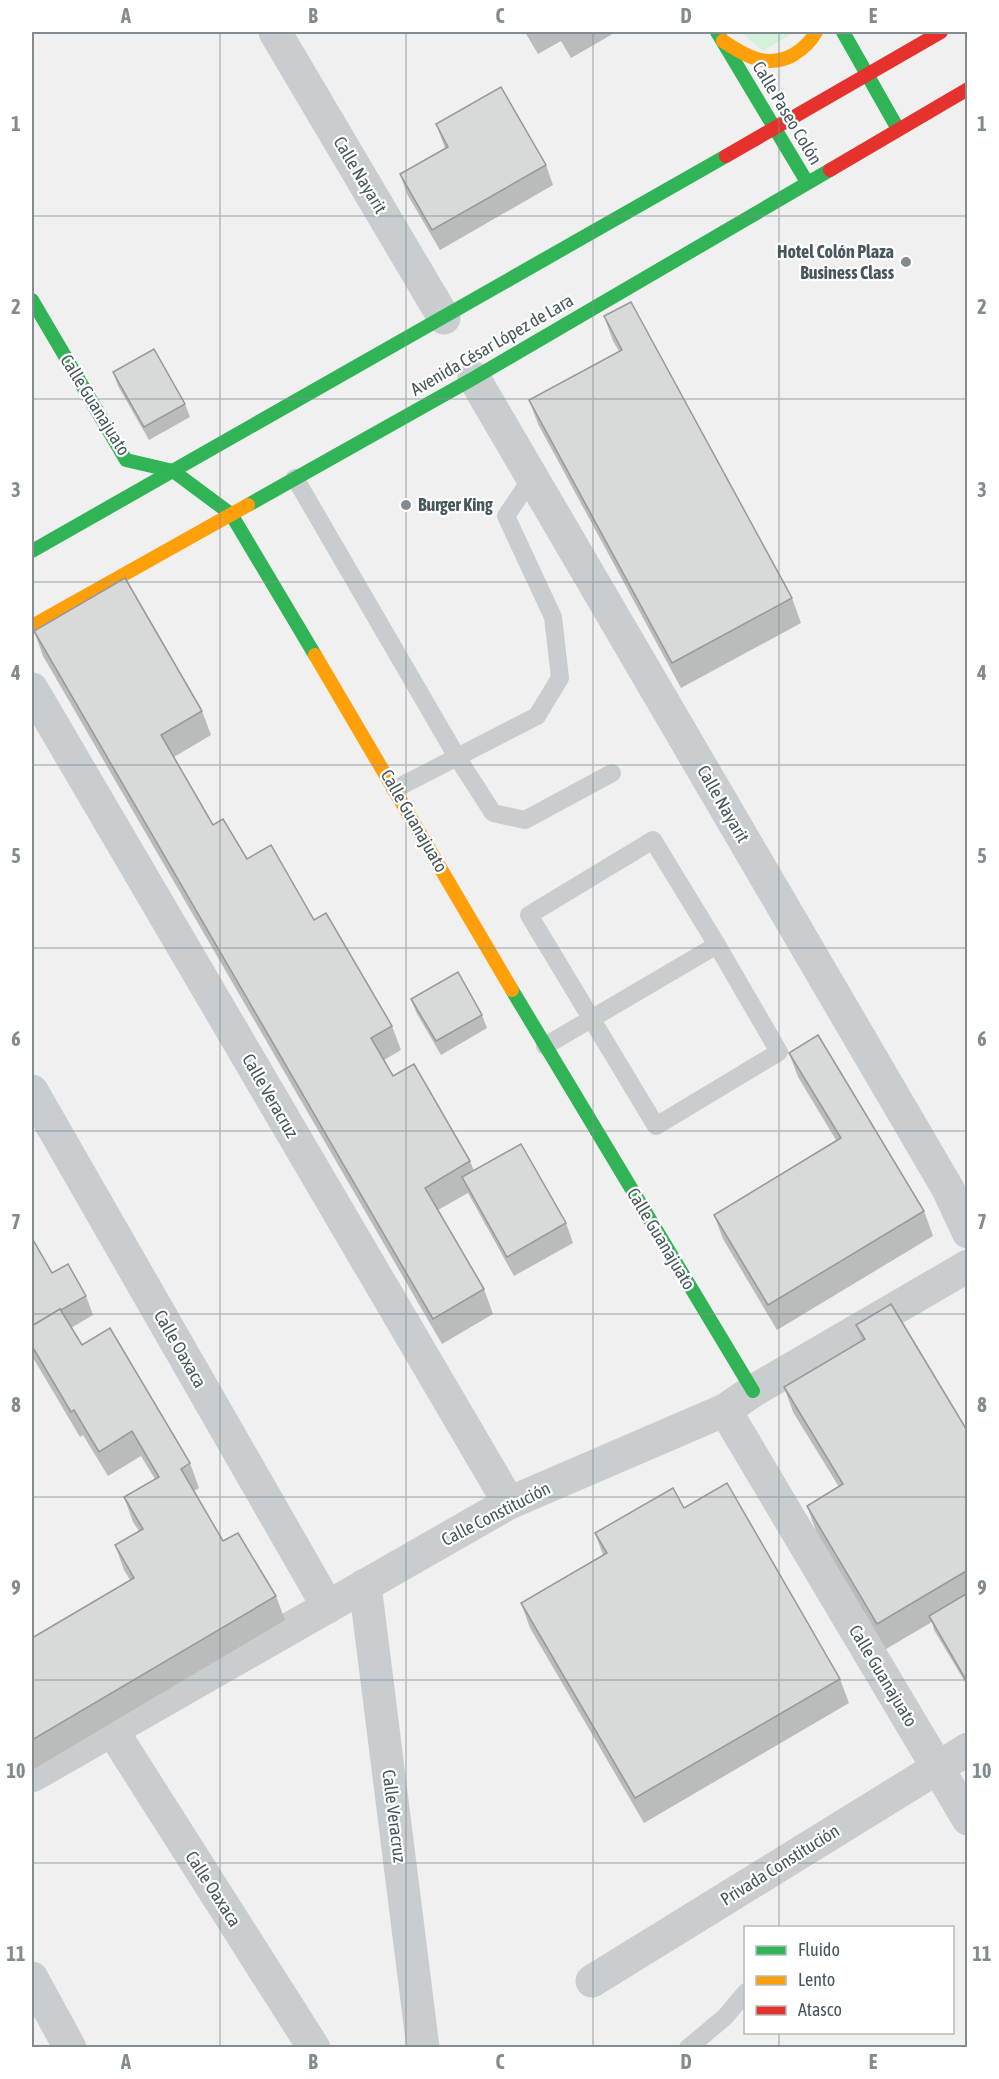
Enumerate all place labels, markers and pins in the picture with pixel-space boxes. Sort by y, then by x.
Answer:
place label: Hotel Colón Plaza Business Class [777,241,895,283]
marker: Hotel Colón Plaza Business Class [899,255,913,269]
place label: Burger King [418,494,493,515]
marker: Burger King [399,498,413,512]

